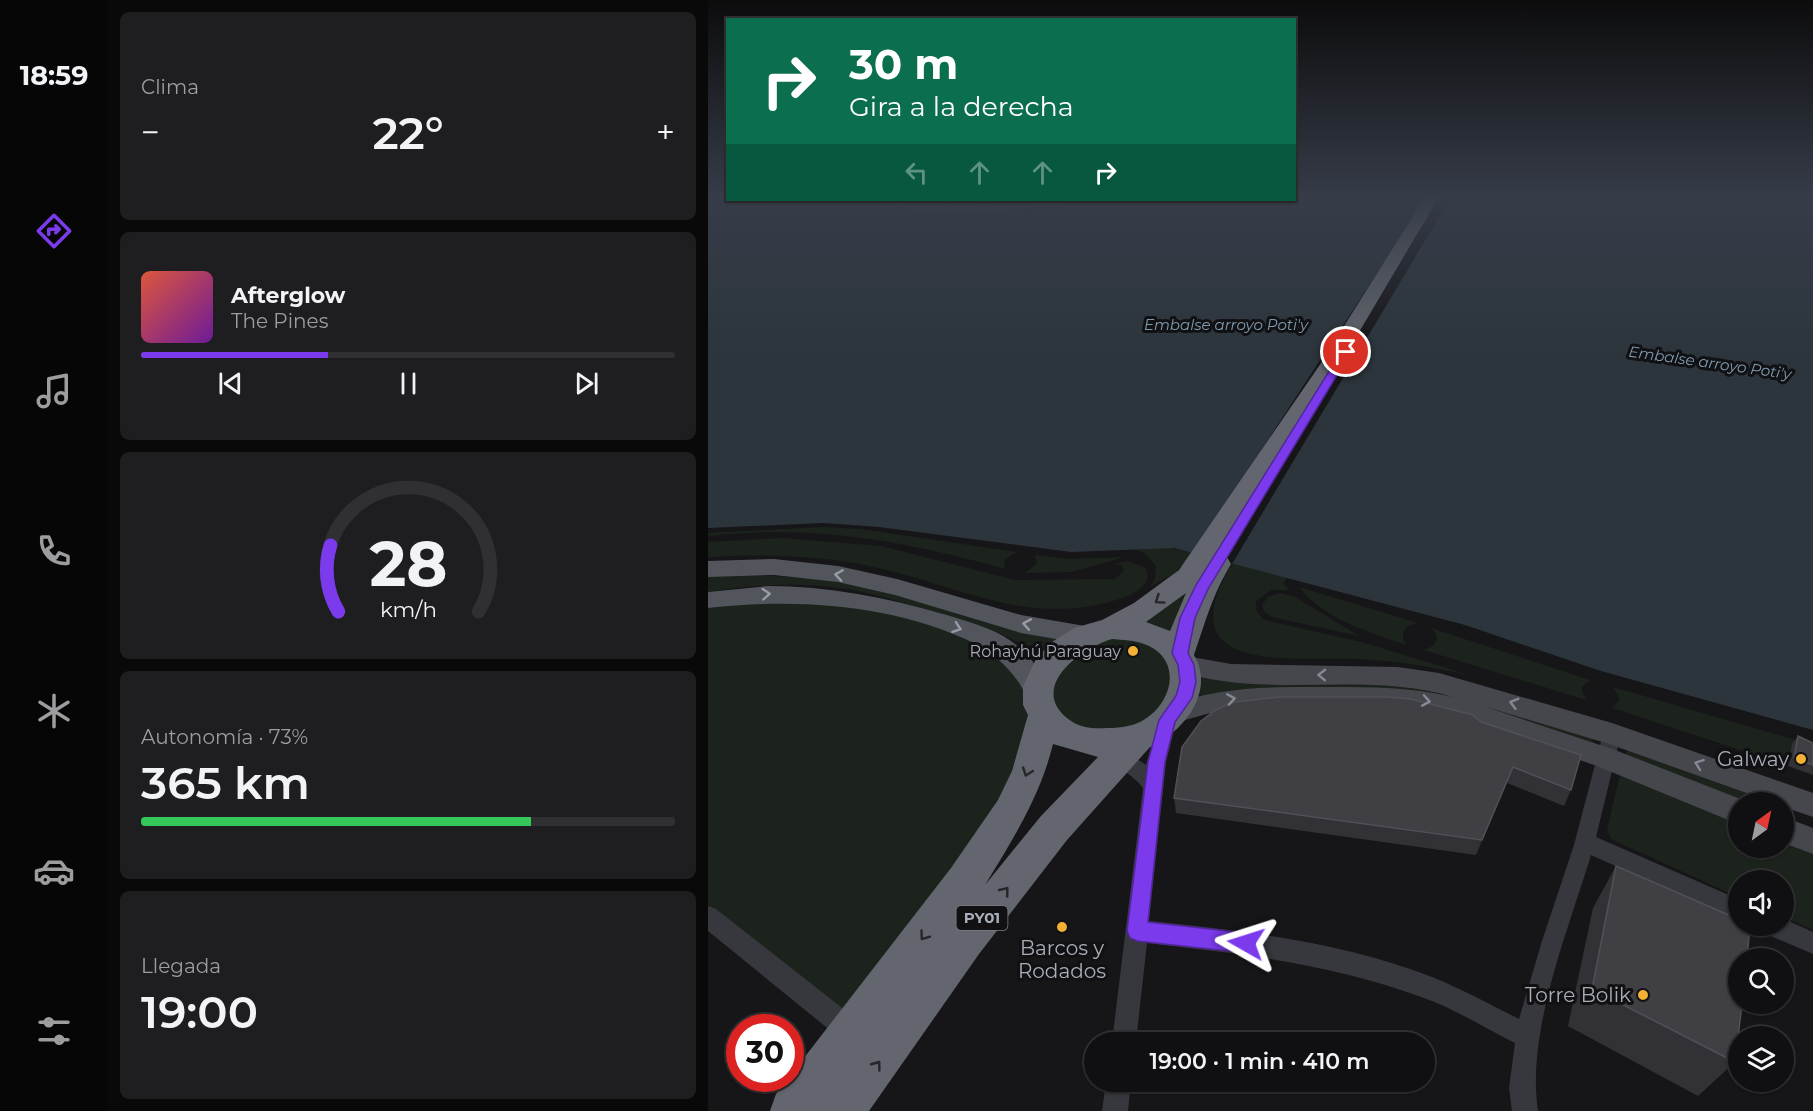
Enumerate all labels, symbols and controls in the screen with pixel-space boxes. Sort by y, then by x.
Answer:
text: 30 m [849,38,958,90]
icon: right [750,42,828,120]
text: 18:59 [20,59,88,92]
text: Clima [141,75,199,99]
text: Gira a la derecha [849,90,1074,123]
text: 22° [372,105,444,160]
text: − [141,112,160,152]
text: + [656,112,675,152]
icon: left [900,156,933,189]
icon: ahead [963,156,996,189]
icon: ahead [1026,156,1059,189]
icon: right [1089,156,1122,189]
icon: directions [33,210,75,252]
text: Afterglow [231,282,345,309]
text: The Pines [231,309,328,333]
water label: Embalse arroyo Poti'y [1144,315,1309,334]
pin [1320,326,1371,377]
icon: arrive [1329,335,1362,368]
water label: Embalse arroyo Poti'y [1627,342,1794,383]
icon: previous [214,367,247,400]
icon: pause [392,367,425,400]
icon: next [570,367,603,400]
icon: music [33,370,75,412]
text: 28 [369,527,447,603]
icon: phone [33,530,75,572]
one-way arrow [834,569,844,582]
one-way arrow [762,588,771,601]
one-way arrow [1155,593,1166,604]
text: km/h [379,597,437,623]
one-way arrow [1022,619,1032,631]
one-way arrow [951,620,961,633]
place label: Rohayhú Paraguay [970,642,1121,661]
marker: Rohayhú Paraguay [1126,644,1140,658]
one-way arrow [1317,669,1326,681]
icon: climate [33,690,75,732]
one-way arrow [1226,693,1236,706]
one-way arrow [1420,694,1430,707]
one-way arrow [1509,698,1520,710]
text: Autonomía · 73% [141,725,308,749]
place label: Galway [1717,747,1789,771]
marker: Galway [1794,752,1808,766]
text: 365 km [141,755,310,810]
one-way arrow [1694,758,1705,771]
one-way arrow [1022,766,1035,777]
north arrow [1728,792,1794,858]
map controls [1728,792,1794,1092]
icon: car [33,850,75,892]
button: sound [1728,870,1794,936]
one-way arrow [997,886,1008,897]
road number: PY01 [956,906,1008,930]
position arrow [1214,911,1278,975]
marker: Barcos y Rodados [1055,920,1069,934]
one-way arrow [921,930,932,941]
place label: Barcos y Rodados [1018,936,1106,983]
button: search [1728,948,1794,1014]
text: Llegada [141,954,221,978]
place label: Torre Bolik [1525,983,1631,1007]
text: 19:00 [141,984,258,1039]
marker: Torre Bolik [1636,988,1650,1002]
icon: filters [33,1010,75,1052]
speed limit sign: 30 [726,1014,804,1092]
button: layers [1728,1026,1794,1092]
text: 19:00 · 1 min · 410 m [1150,1048,1369,1075]
one-way arrow [869,1060,880,1071]

